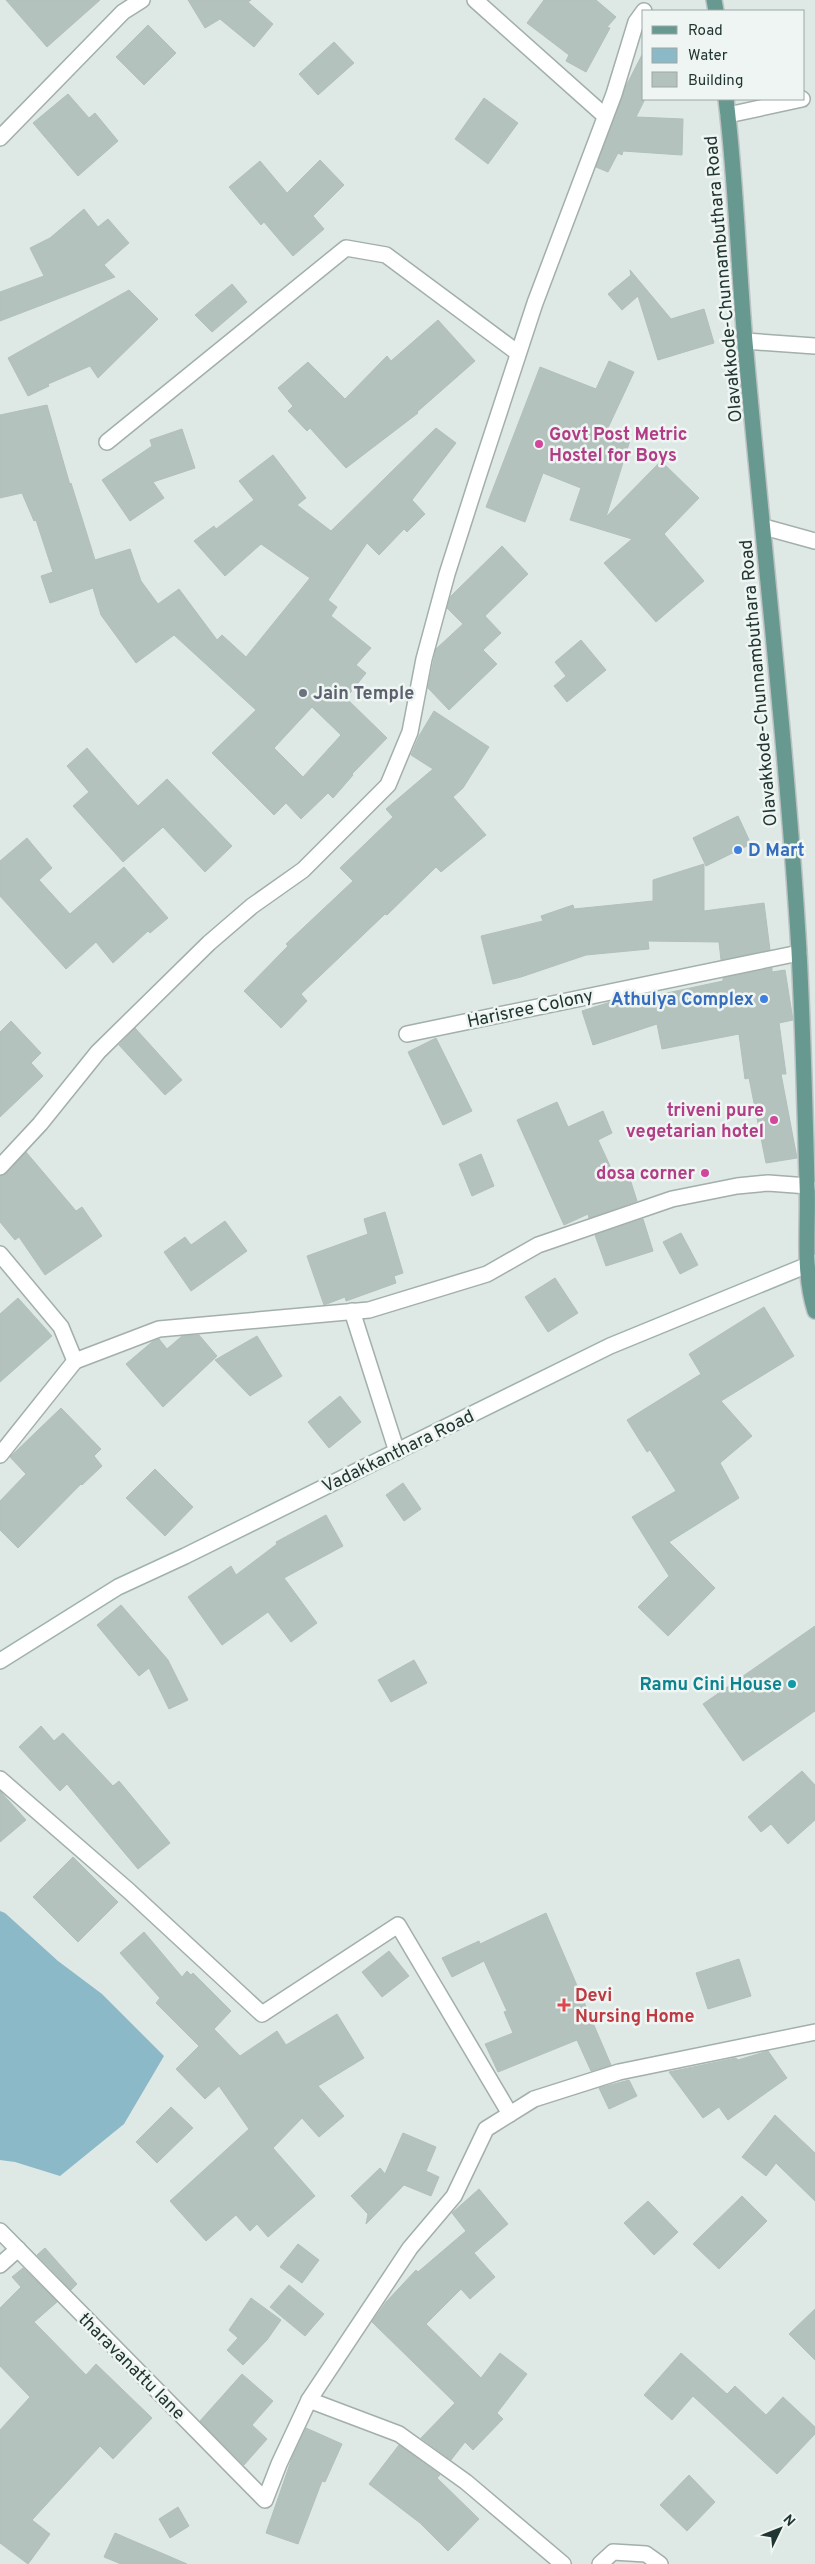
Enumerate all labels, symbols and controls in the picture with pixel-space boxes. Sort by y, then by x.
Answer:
legend [642,10,805,100]
text: Road [688,22,723,41]
text: Water [688,47,728,66]
text: Building [688,72,743,91]
street label: Olavakkode-Chunnambuthara Road [700,134,748,423]
place label: Govt Post Metric Hostel for Boys [549,424,688,468]
marker: Govt Post Metric Hostel for Boys [533,438,545,450]
street label: Olavakkode-Chunnambuthara Road [735,538,783,827]
place label: Jain Temple [313,683,414,706]
marker: Jain Temple [297,687,309,699]
place label: D Mart [748,840,805,863]
marker: D Mart [732,844,744,856]
street label: Harisree Colony [465,985,595,1034]
place label: Athulya Complex [611,989,754,1012]
marker: Athulya Complex [758,993,770,1005]
place label: triveni pure vegetarian hotel [626,1100,764,1144]
marker: triveni pure vegetarian hotel [768,1114,780,1126]
place label: dosa corner [596,1163,695,1186]
marker: dosa corner [699,1167,711,1179]
street label: Vadakkanthara Road [319,1406,478,1499]
place label: Ramu Cini House [640,1674,782,1697]
marker: Ramu Cini House [786,1678,798,1690]
place label: Devi Nursing Home [575,1985,694,2029]
marker: Devi Nursing Home [557,1998,571,2012]
street label: tharavanattu lane [73,2309,189,2425]
north arrow [755,2504,805,2554]
text: N [779,2512,798,2531]

